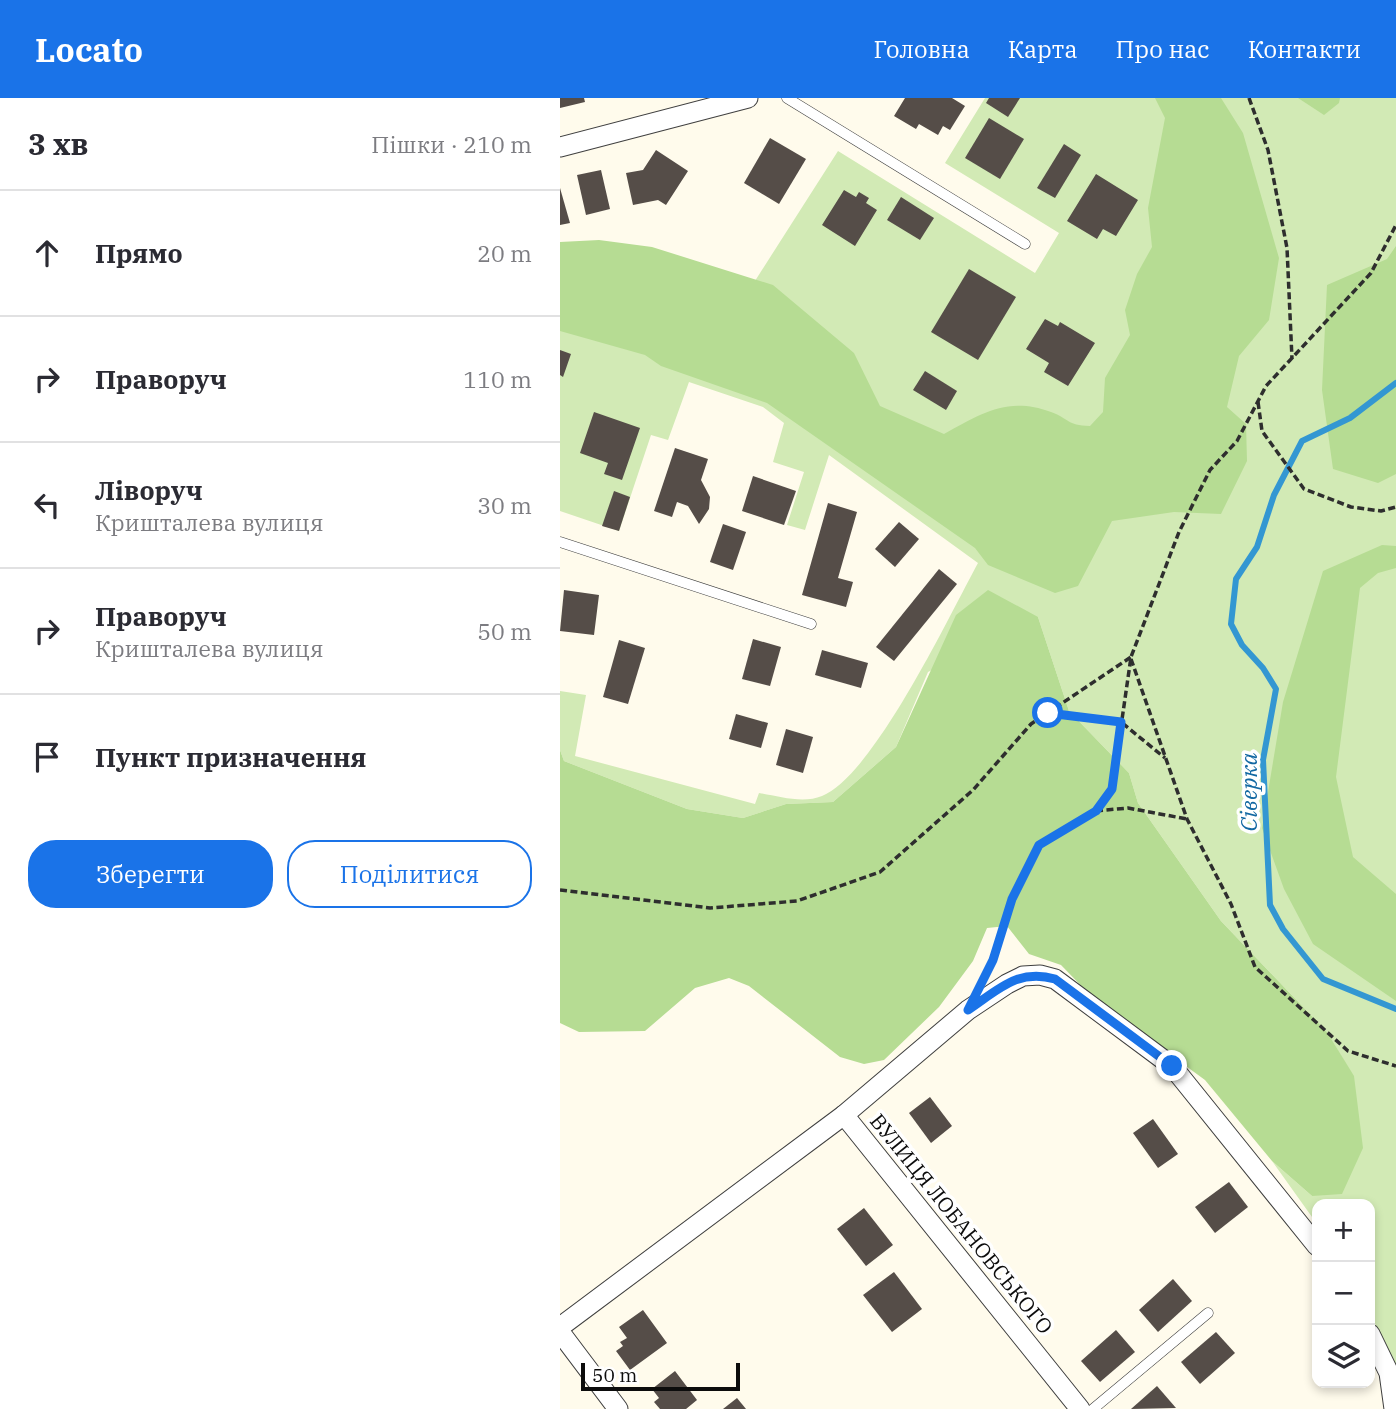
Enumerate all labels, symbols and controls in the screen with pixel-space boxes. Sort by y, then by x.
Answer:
text: Locato [35,28,143,71]
text: Головна [874,33,970,65]
text: Карта [1008,33,1077,65]
text: Про нас [1115,33,1210,65]
text: Контакти [1248,33,1361,65]
text: 3 хв [28,124,89,163]
text: Пішки · 210 m [371,129,532,159]
icon: ahead [28,234,66,272]
text: Прямо [95,236,183,270]
text: 20 m [477,238,532,268]
icon: right [28,360,66,398]
text: Праворуч [95,362,227,396]
text: 110 m [463,364,532,394]
text: Ліворуч [95,473,203,507]
icon: left [28,486,66,524]
text: 30 m [477,490,532,520]
text: Кришталева вулиця [95,507,323,537]
text: Праворуч [95,599,227,633]
icon: right [28,612,66,650]
text: 50 m [477,616,532,646]
text: Кришталева вулиця [95,633,323,663]
route start [1032,697,1063,728]
icon: arrive [28,738,66,776]
text: Пункт призначення [95,740,367,774]
water label: Сіверка [1233,752,1263,831]
button: Зберегти [28,840,273,908]
button: Поділитися [287,840,532,908]
route end [1156,1050,1187,1081]
street label: ВУЛИЦЯ ЛОБАНОВСЬКОГО [864,1107,1059,1339]
map controls [1312,1199,1375,1388]
button: + [1312,1199,1375,1262]
button: − [1312,1262,1375,1325]
button: layers [1312,1325,1375,1388]
scale bar [581,1360,740,1392]
text: 50 m [592,1363,637,1387]

